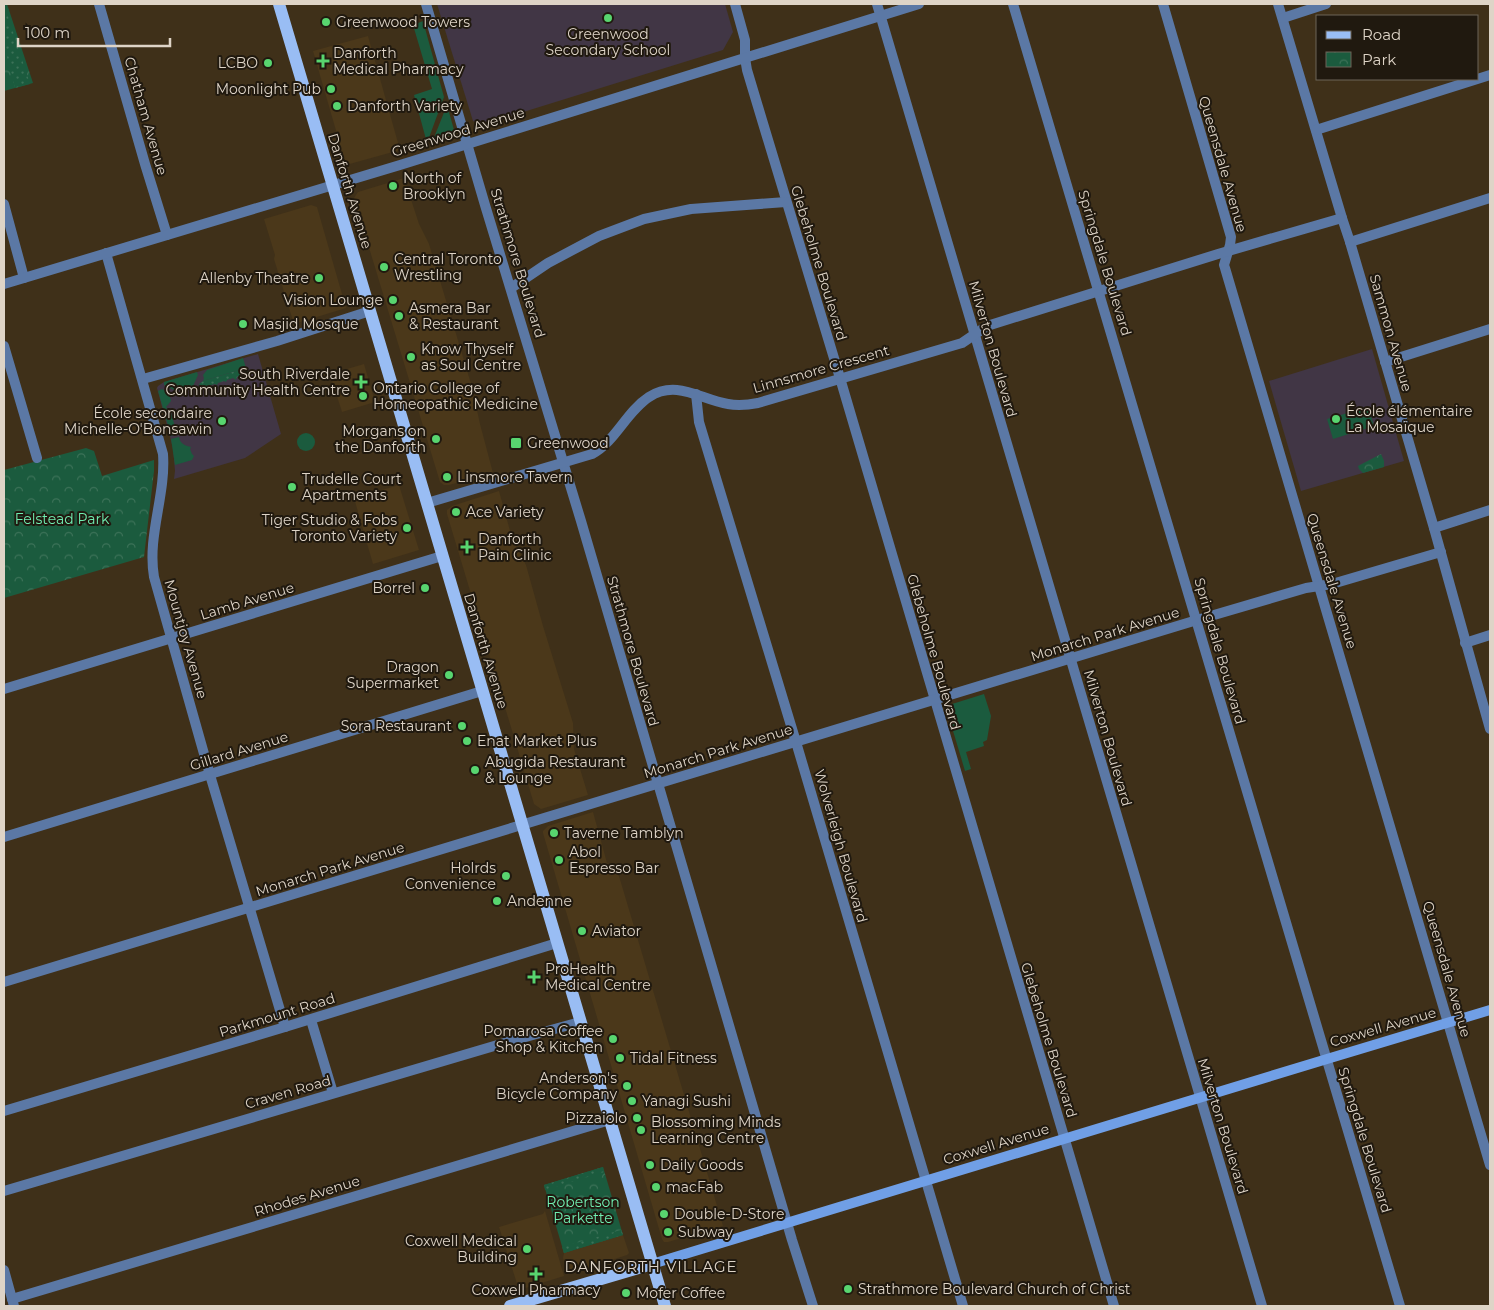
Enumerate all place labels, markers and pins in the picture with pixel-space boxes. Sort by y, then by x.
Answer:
marker: Greenwood Secondary School [602,12,614,24]
place label: Greenwood Towers [336,13,470,31]
marker: Greenwood Towers [320,16,332,28]
place label: Greenwood Secondary School [546,25,670,59]
place label: Danforth Medical Pharmacy [333,44,464,78]
place label: LCBO [218,54,258,72]
marker: Danforth Medical Pharmacy [317,55,329,67]
marker: LCBO [262,57,274,69]
place label: Moonlight Pub [216,80,321,98]
marker: Moonlight Pub [325,83,337,95]
place label: Danforth Variety [347,97,463,115]
marker: Danforth Variety [331,100,343,112]
place label: North of Brooklyn [403,169,466,203]
marker: North of Brooklyn [387,180,399,192]
place label: Central Toronto Wrestling [394,250,502,284]
marker: Central Toronto Wrestling [378,261,390,273]
place label: Allenby Theatre [199,269,309,287]
marker: Allenby Theatre [313,272,325,284]
place label: Vision Lounge [283,291,383,309]
marker: Vision Lounge [387,294,399,306]
place label: Asmera Bar & Restaurant [409,299,499,333]
marker: Asmera Bar & Restaurant [393,310,405,322]
place label: Masjid Mosque [253,315,359,333]
marker: Masjid Mosque [237,318,249,330]
place label: Know Thyself as Soul Centre [421,340,521,374]
marker: Know Thyself as Soul Centre [405,351,417,363]
place label: South Riverdale Community Health Centre [165,365,350,399]
marker: South Riverdale Community Health Centre [354,375,368,389]
place label: Ontario College of Homeopathic Medicine [373,379,538,413]
marker: Ontario College of Homeopathic Medicine [357,390,369,402]
place label: École élémentaire La Mosaïque [1346,402,1472,436]
place label: École secondaire Michelle-O'Bonsawin [64,404,212,438]
marker: École élémentaire La Mosaïque [1330,413,1342,425]
marker: École secondaire Michelle-O'Bonsawin [216,415,228,427]
place label: Morgans on the Danforth [335,422,426,456]
marker: Morgans on the Danforth [430,433,442,445]
place label: Greenwood [527,434,609,452]
marker: Greenwood [509,436,523,450]
place label: Linsmore Tavern [457,468,573,486]
place label: Trudelle Court Apartments [302,470,402,504]
marker: Linsmore Tavern [441,471,453,483]
marker: Trudelle Court Apartments [286,481,298,493]
place label: Ace Variety [466,503,544,521]
marker: Ace Variety [450,506,462,518]
place label: Tiger Studio & Fobs Toronto Variety [262,511,397,545]
marker: Tiger Studio & Fobs Toronto Variety [401,522,413,534]
place label: Danforth Pain Clinic [478,530,552,564]
marker: Danforth Pain Clinic [460,540,474,554]
place label: Borrel [373,579,415,597]
marker: Borrel [419,582,431,594]
place label: Dragon Supermarket [347,658,439,692]
marker: Dragon Supermarket [443,669,455,681]
place label: Sora Restaurant [341,717,452,735]
marker: Sora Restaurant [456,720,468,732]
place label: Enat Market Plus [477,732,597,750]
marker: Enat Market Plus [461,735,473,747]
place label: Abugida Restaurant & Lounge [485,753,626,787]
marker: Abugida Restaurant & Lounge [469,764,481,776]
place label: Taverne Tamblyn [564,824,684,842]
marker: Taverne Tamblyn [548,827,560,839]
place label: Abol Espresso Bar [569,843,659,877]
marker: Abol Espresso Bar [553,854,565,866]
place label: Holrds Convenience [405,859,496,893]
marker: Holrds Convenience [500,870,512,882]
place label: Andenne [507,892,572,910]
marker: Andenne [491,895,503,907]
place label: Aviator [592,922,641,940]
marker: Aviator [576,925,588,937]
place label: ProHealth Medical Centre [545,960,651,994]
marker: ProHealth Medical Centre [527,970,541,984]
place label: Pomarosa Coffee Shop & Kitchen [484,1022,603,1056]
marker: Pomarosa Coffee Shop & Kitchen [607,1033,619,1045]
place label: Tidal Fitness [630,1049,717,1067]
marker: Tidal Fitness [614,1052,626,1064]
place label: Anderson's Bicycle Company [496,1069,617,1103]
marker: Anderson's Bicycle Company [621,1080,633,1092]
place label: Yanagi Sushi [642,1092,731,1110]
marker: Yanagi Sushi [626,1095,638,1107]
place label: Pizzaiolo [566,1109,627,1127]
marker: Pizzaiolo [631,1112,643,1124]
place label: Blossoming Minds Learning Centre [651,1113,781,1147]
marker: Blossoming Minds Learning Centre [635,1124,647,1136]
place label: Daily Goods [660,1156,743,1174]
marker: Daily Goods [644,1159,656,1171]
place label: macFab [666,1178,723,1196]
marker: macFab [650,1181,662,1193]
place label: Double-D-Store [674,1205,784,1223]
marker: Double-D-Store [658,1208,670,1220]
place label: Subway [678,1223,733,1241]
marker: Subway [662,1226,674,1238]
place label: Coxwell Medical Building [405,1232,517,1266]
marker: Coxwell Medical Building [521,1243,533,1255]
marker: Coxwell Pharmacy [530,1268,542,1280]
place label: Strathmore Boulevard Church of Christ [858,1280,1131,1298]
place label: Coxwell Pharmacy [472,1281,601,1299]
marker: Strathmore Boulevard Church of Christ [842,1283,854,1295]
place label: Mofer Coffee [636,1284,725,1302]
marker: Mofer Coffee [620,1287,632,1299]

